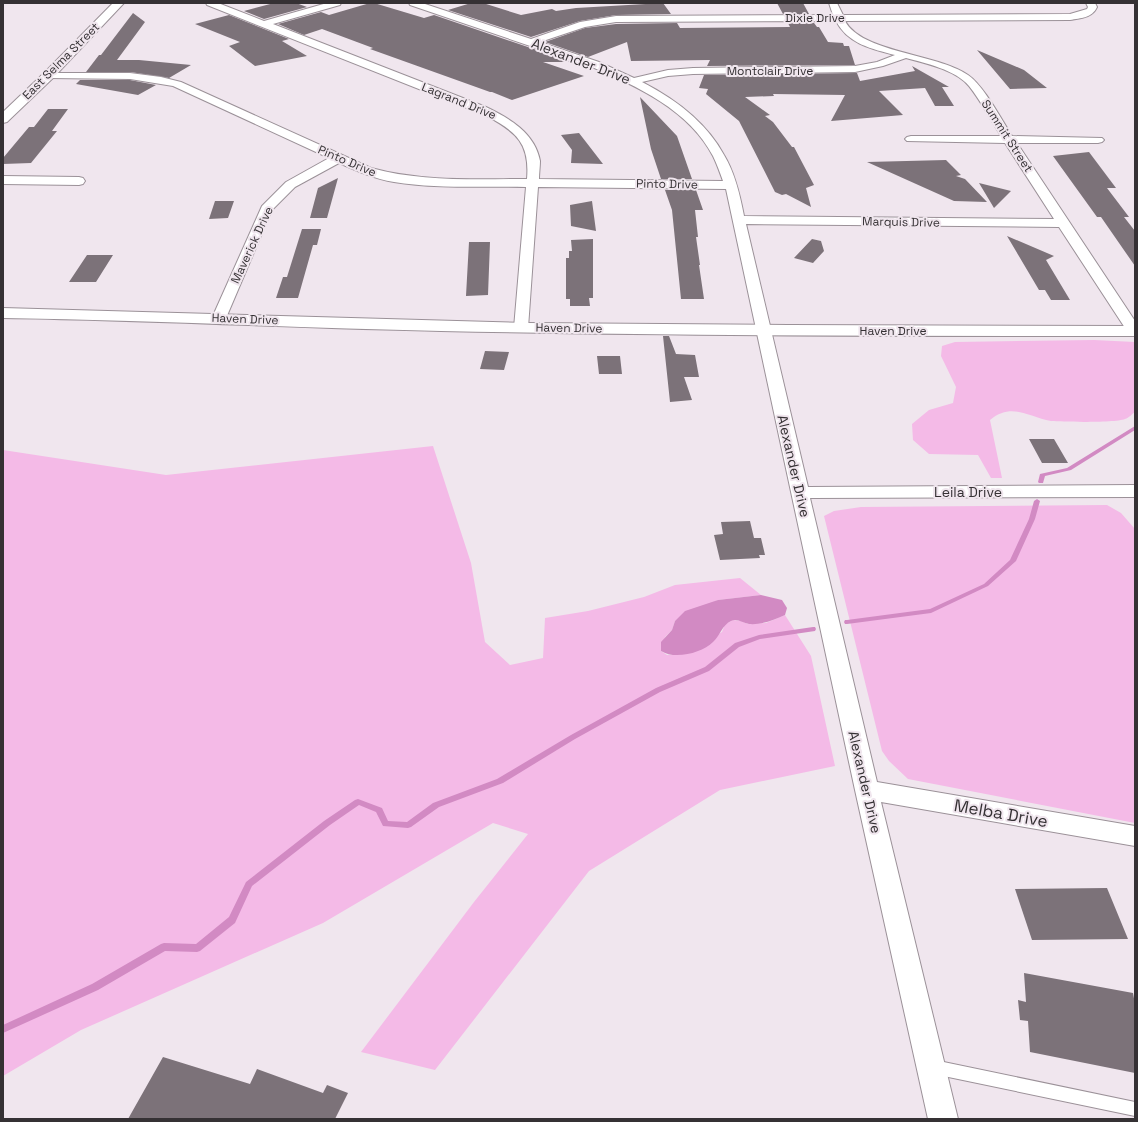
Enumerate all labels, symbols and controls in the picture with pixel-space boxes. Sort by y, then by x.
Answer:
street label: Dixie Drive [785,10,845,26]
street label: East Selma Street [19,19,103,103]
street label: Alexander Drive [529,34,633,88]
street label: Montclair Drive [727,63,813,79]
street label: Lagrand Drive [419,79,499,123]
street label: Summit Street [978,97,1036,175]
street label: Pinto Drive [315,142,379,180]
street label: Pinto Drive [636,175,698,193]
street label: Maverick Drive [227,204,277,286]
street label: Marquis Drive [862,213,940,231]
street label: Haven Drive [211,310,279,328]
street label: Haven Drive [535,319,603,337]
street label: Haven Drive [860,323,926,339]
street label: Alexander Drive [773,413,815,519]
street label: Leila Drive [934,483,1002,501]
street label: Alexander Drive [844,729,886,835]
street label: Melba Drive [952,794,1050,832]

